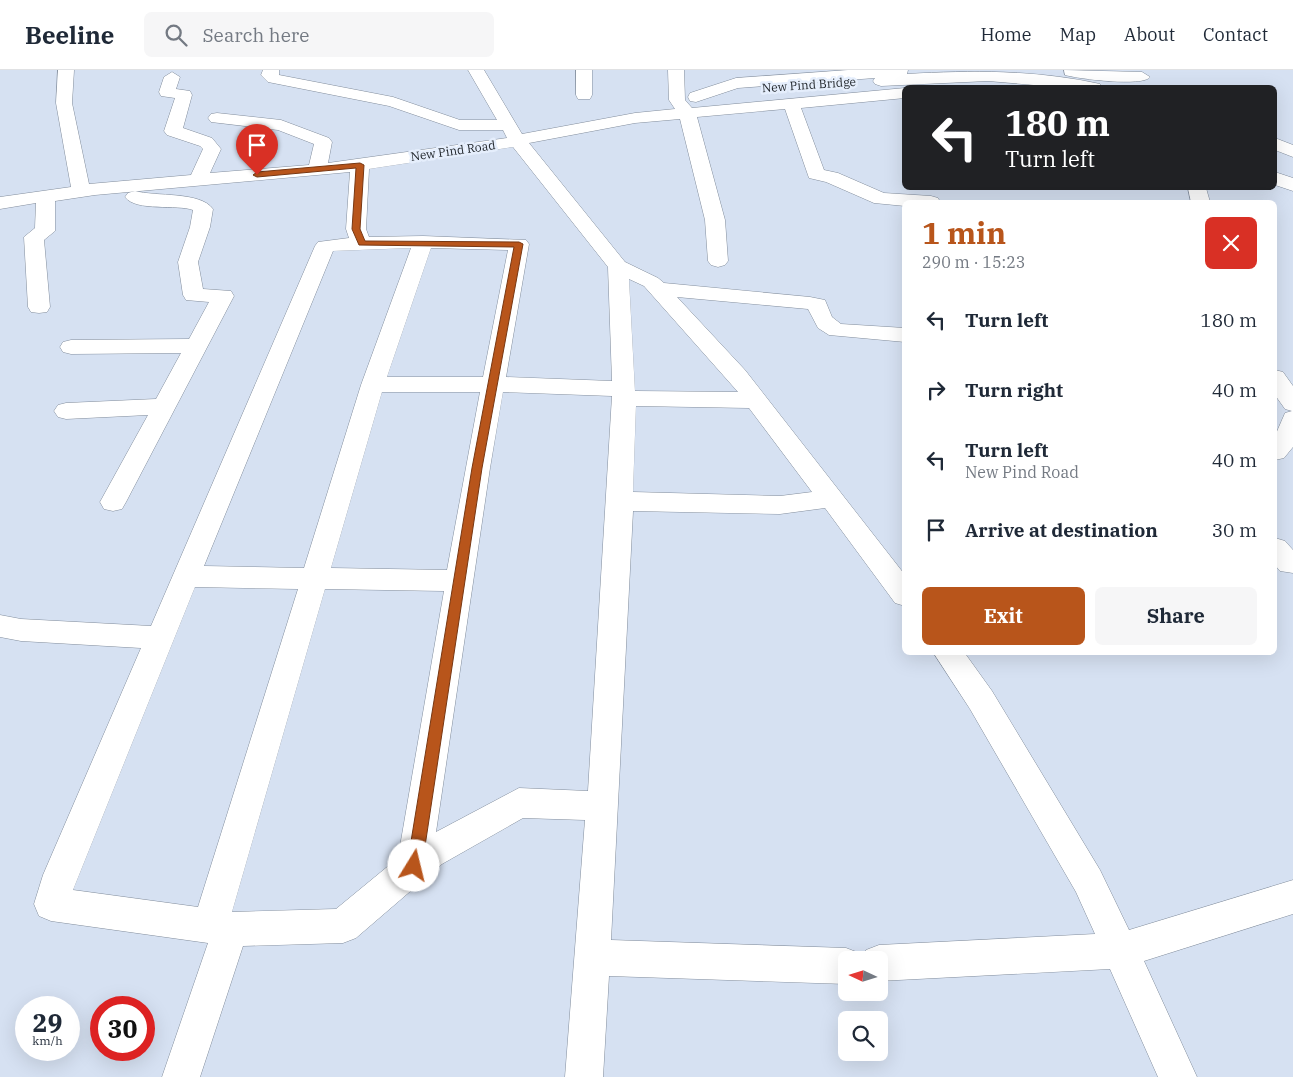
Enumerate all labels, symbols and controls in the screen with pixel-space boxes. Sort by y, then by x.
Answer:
search box [144,12,494,57]
text: Beeline [25,19,114,51]
icon: search [162,21,190,49]
text: Search here [202,23,309,47]
text: Home [980,23,1032,46]
text: Map [1060,23,1096,46]
text: About [1124,23,1175,46]
text: Contact [1203,23,1268,46]
street label: New Pind Bridge [761,74,856,95]
text: 180 m [1005,100,1110,146]
icon: left [922,105,987,170]
pin [236,124,278,175]
icon: arrive [243,131,271,159]
street label: New Pind Road [410,137,496,164]
text: Turn left [1005,144,1095,173]
text: 1 min [922,213,1006,252]
button: close [1205,217,1257,269]
text: 290 m · 15:23 [922,252,1025,272]
icon: left [922,306,950,334]
text: Turn left [965,308,1048,332]
text: 180 m [1200,308,1257,332]
icon: right [922,376,950,404]
text: Turn right [965,378,1063,402]
text: 40 m [1212,378,1257,402]
text: Turn left [965,438,1048,462]
icon: left [922,446,950,474]
text: 40 m [1212,448,1257,472]
text: New Pind Road [965,462,1079,482]
icon: arrive [922,516,950,544]
text: Arrive at destination [965,518,1158,542]
text: 30 m [1212,518,1257,542]
button: Exit [922,587,1085,645]
button: Share [1095,587,1257,645]
position arrow [387,839,439,891]
north arrow [838,951,888,1001]
map controls [838,951,888,1061]
speed limit sign: 30 [90,996,155,1061]
text: 29 [32,1006,63,1039]
button: search [838,1011,888,1061]
text: km/h [32,1033,63,1048]

